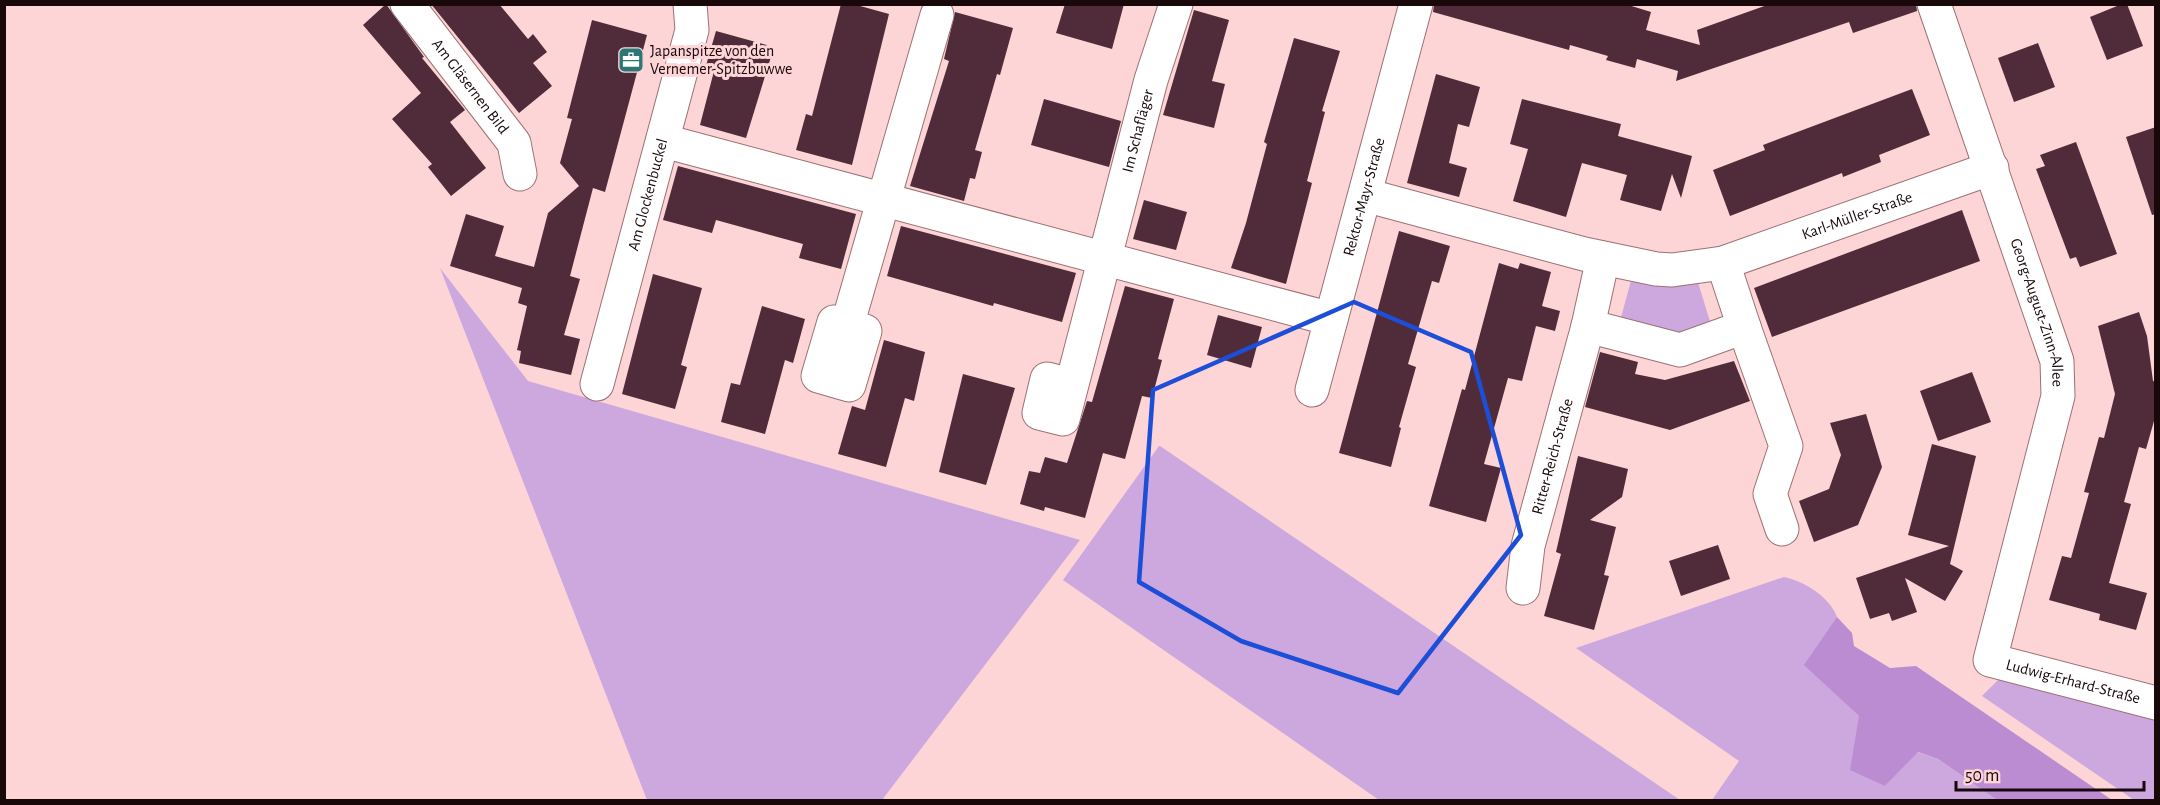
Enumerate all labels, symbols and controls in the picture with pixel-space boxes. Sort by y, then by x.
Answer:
street label: Am Gläsernen Bild [429,36,512,137]
place label: Japanspitze von den Vernemer-Spitzbuwwe [650,43,792,77]
office icon: Japanspitze von den Vernemer-Spitzbuwwe [616,45,646,75]
street label: Im Schafläger [1119,87,1156,174]
street label: Rektor-Mayr-Straße [1340,136,1388,258]
street label: Am Glockenbuckel [625,137,671,253]
street label: Karl-Müller-Straße [1800,189,1914,243]
street label: Georg-August-Zinn-Allee [2007,236,2066,387]
street label: Ritter-Reich-Straße [1529,397,1576,516]
street label: Ludwig-Erhard-Straße [2004,656,2142,707]
scale bar [1956,754,2144,792]
text: 50 m [1965,767,1999,785]

